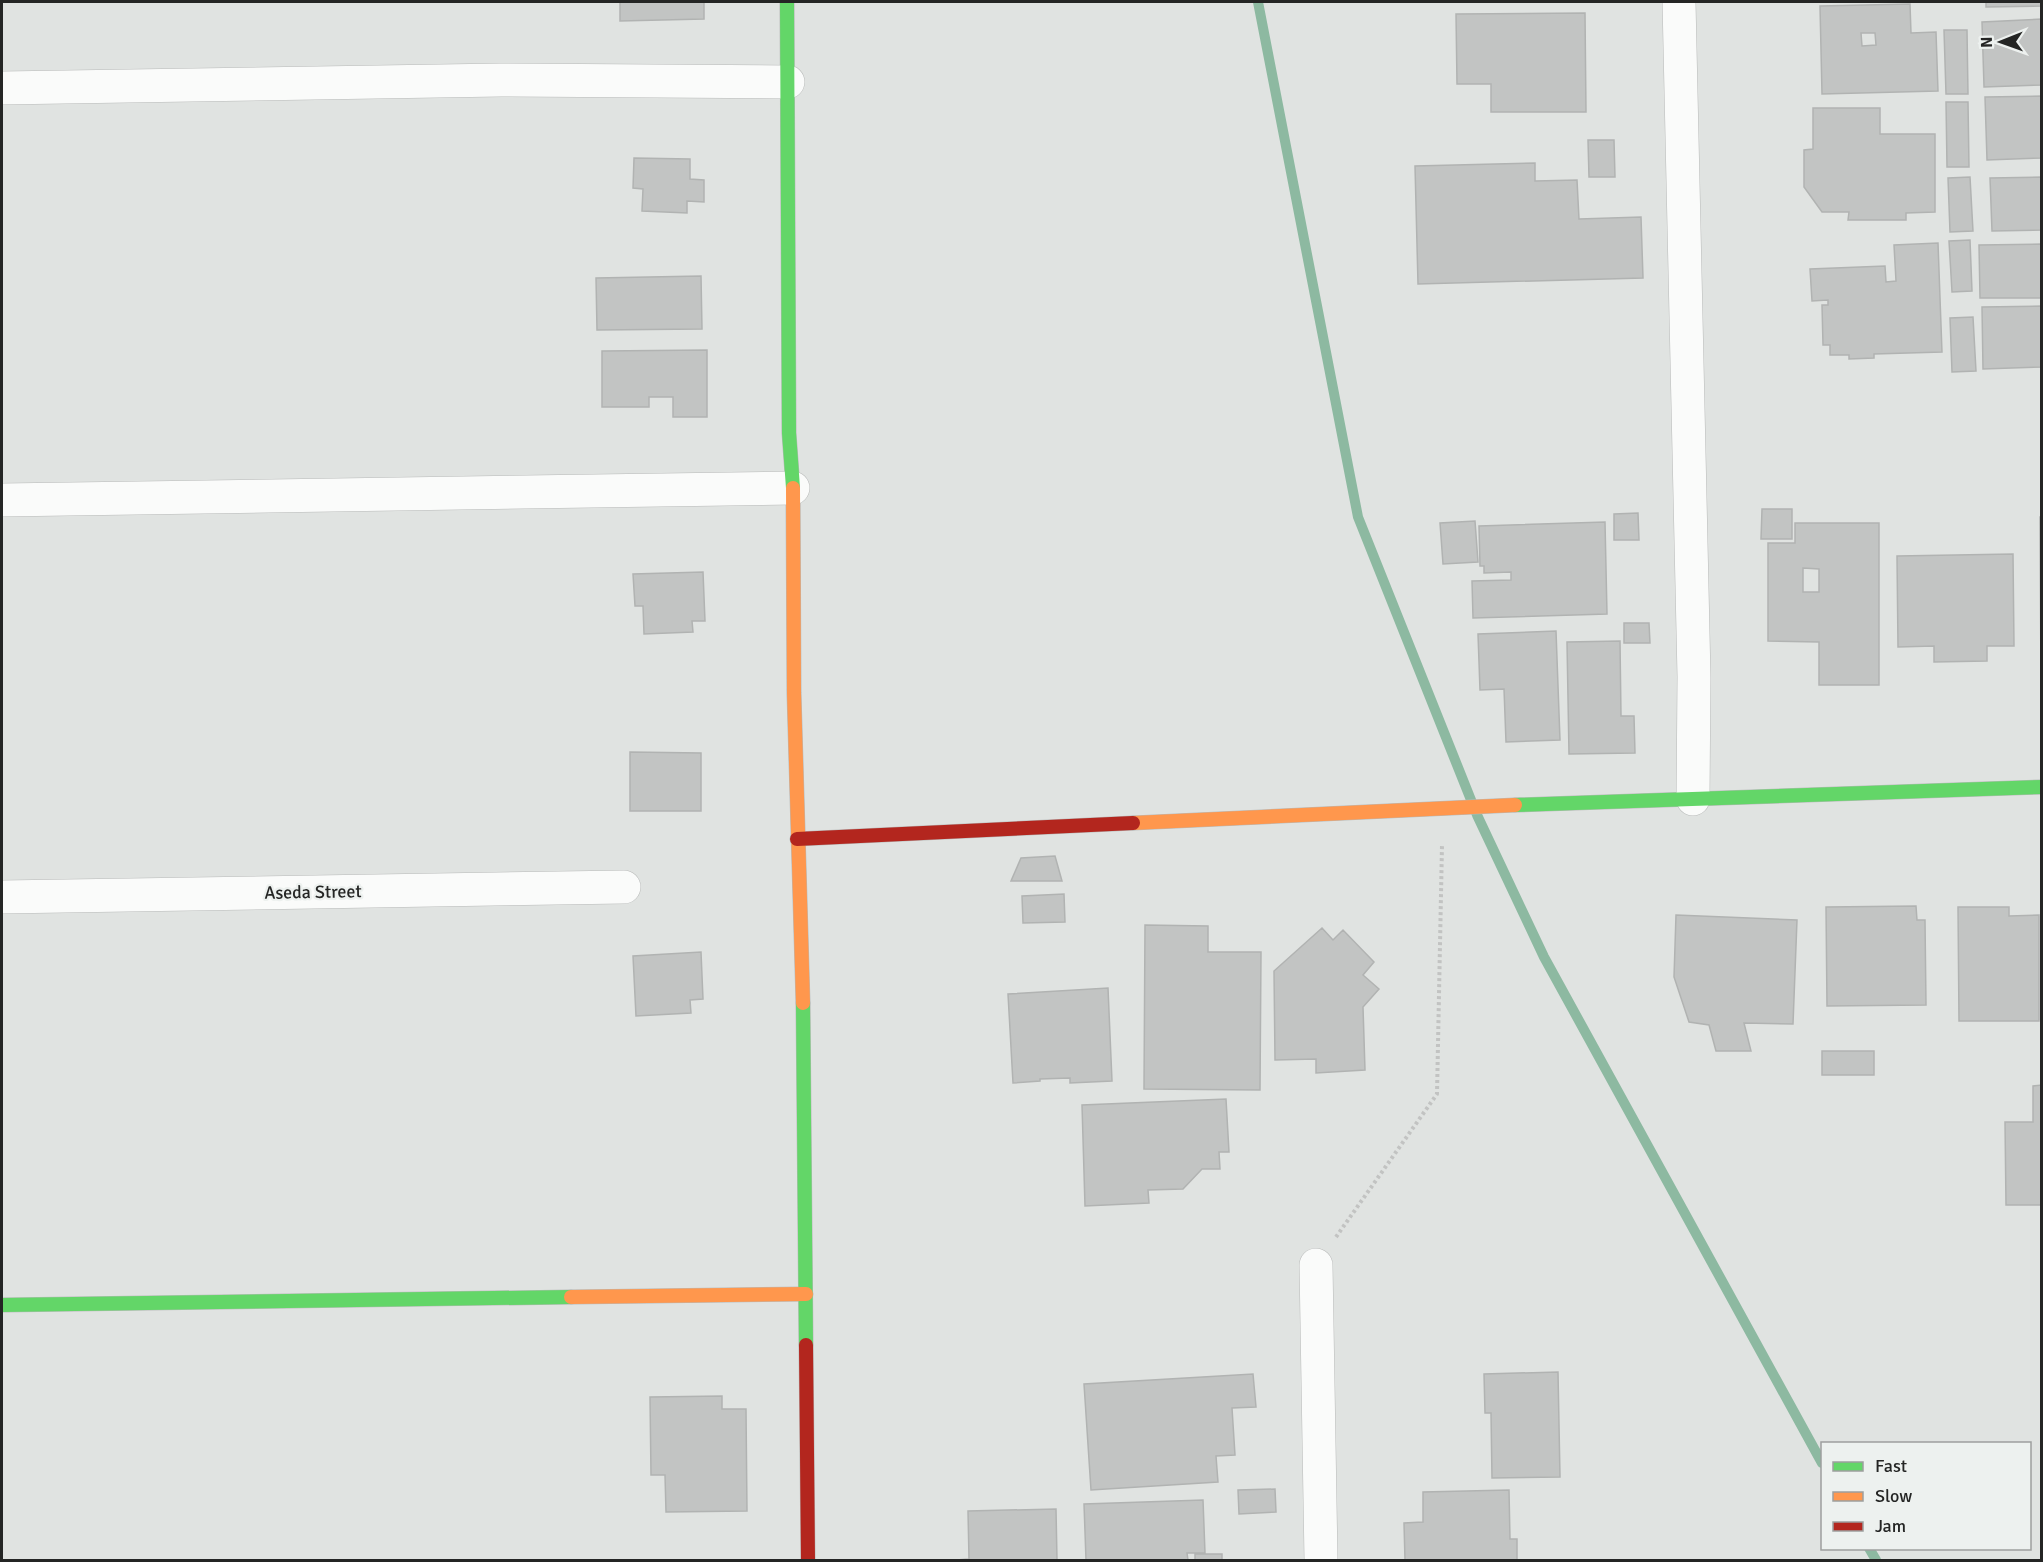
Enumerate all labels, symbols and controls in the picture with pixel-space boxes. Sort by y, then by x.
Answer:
north arrow [1971,12,2031,72]
text: N [1977,37,1997,48]
street label: Aseda Street [264,880,362,904]
legend [1821,1442,2031,1550]
text: Fast [1875,1455,1907,1477]
text: Slow [1875,1485,1912,1507]
text: Jam [1875,1515,1906,1537]

